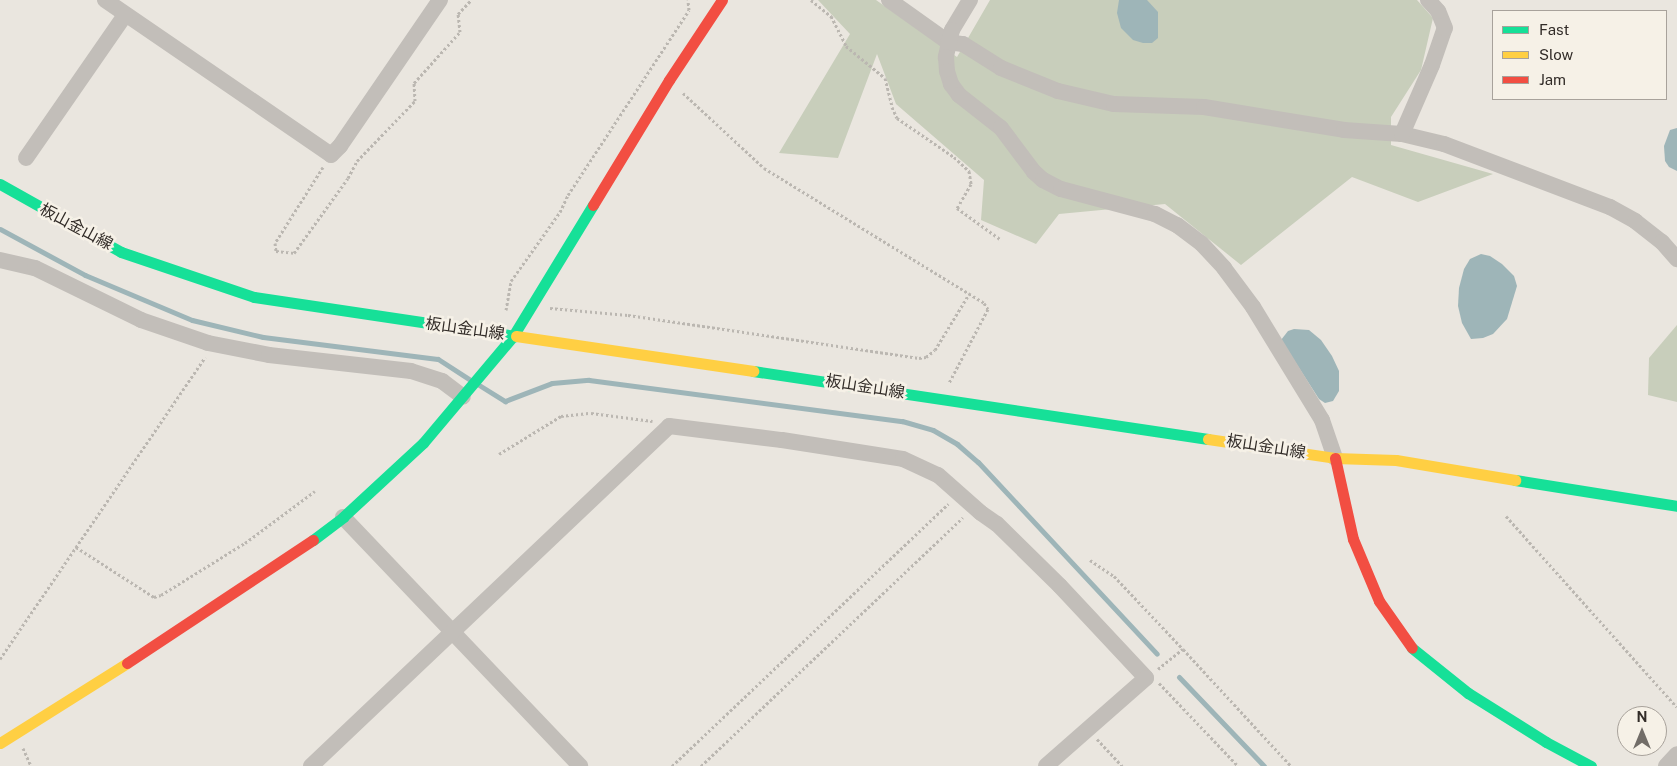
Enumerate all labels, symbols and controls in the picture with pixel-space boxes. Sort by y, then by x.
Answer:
legend [1492,10,1667,100]
text: Fast [1539,21,1569,38]
text: Slow [1539,46,1573,63]
text: Jam [1539,71,1566,88]
street label: 板山金山線 [36,200,116,254]
street label: 板山金山線 [424,314,506,344]
street label: 板山金山線 [824,371,906,403]
street label: 板山金山線 [1225,431,1307,463]
north arrow [1617,706,1667,756]
text: N [1637,709,1647,725]

